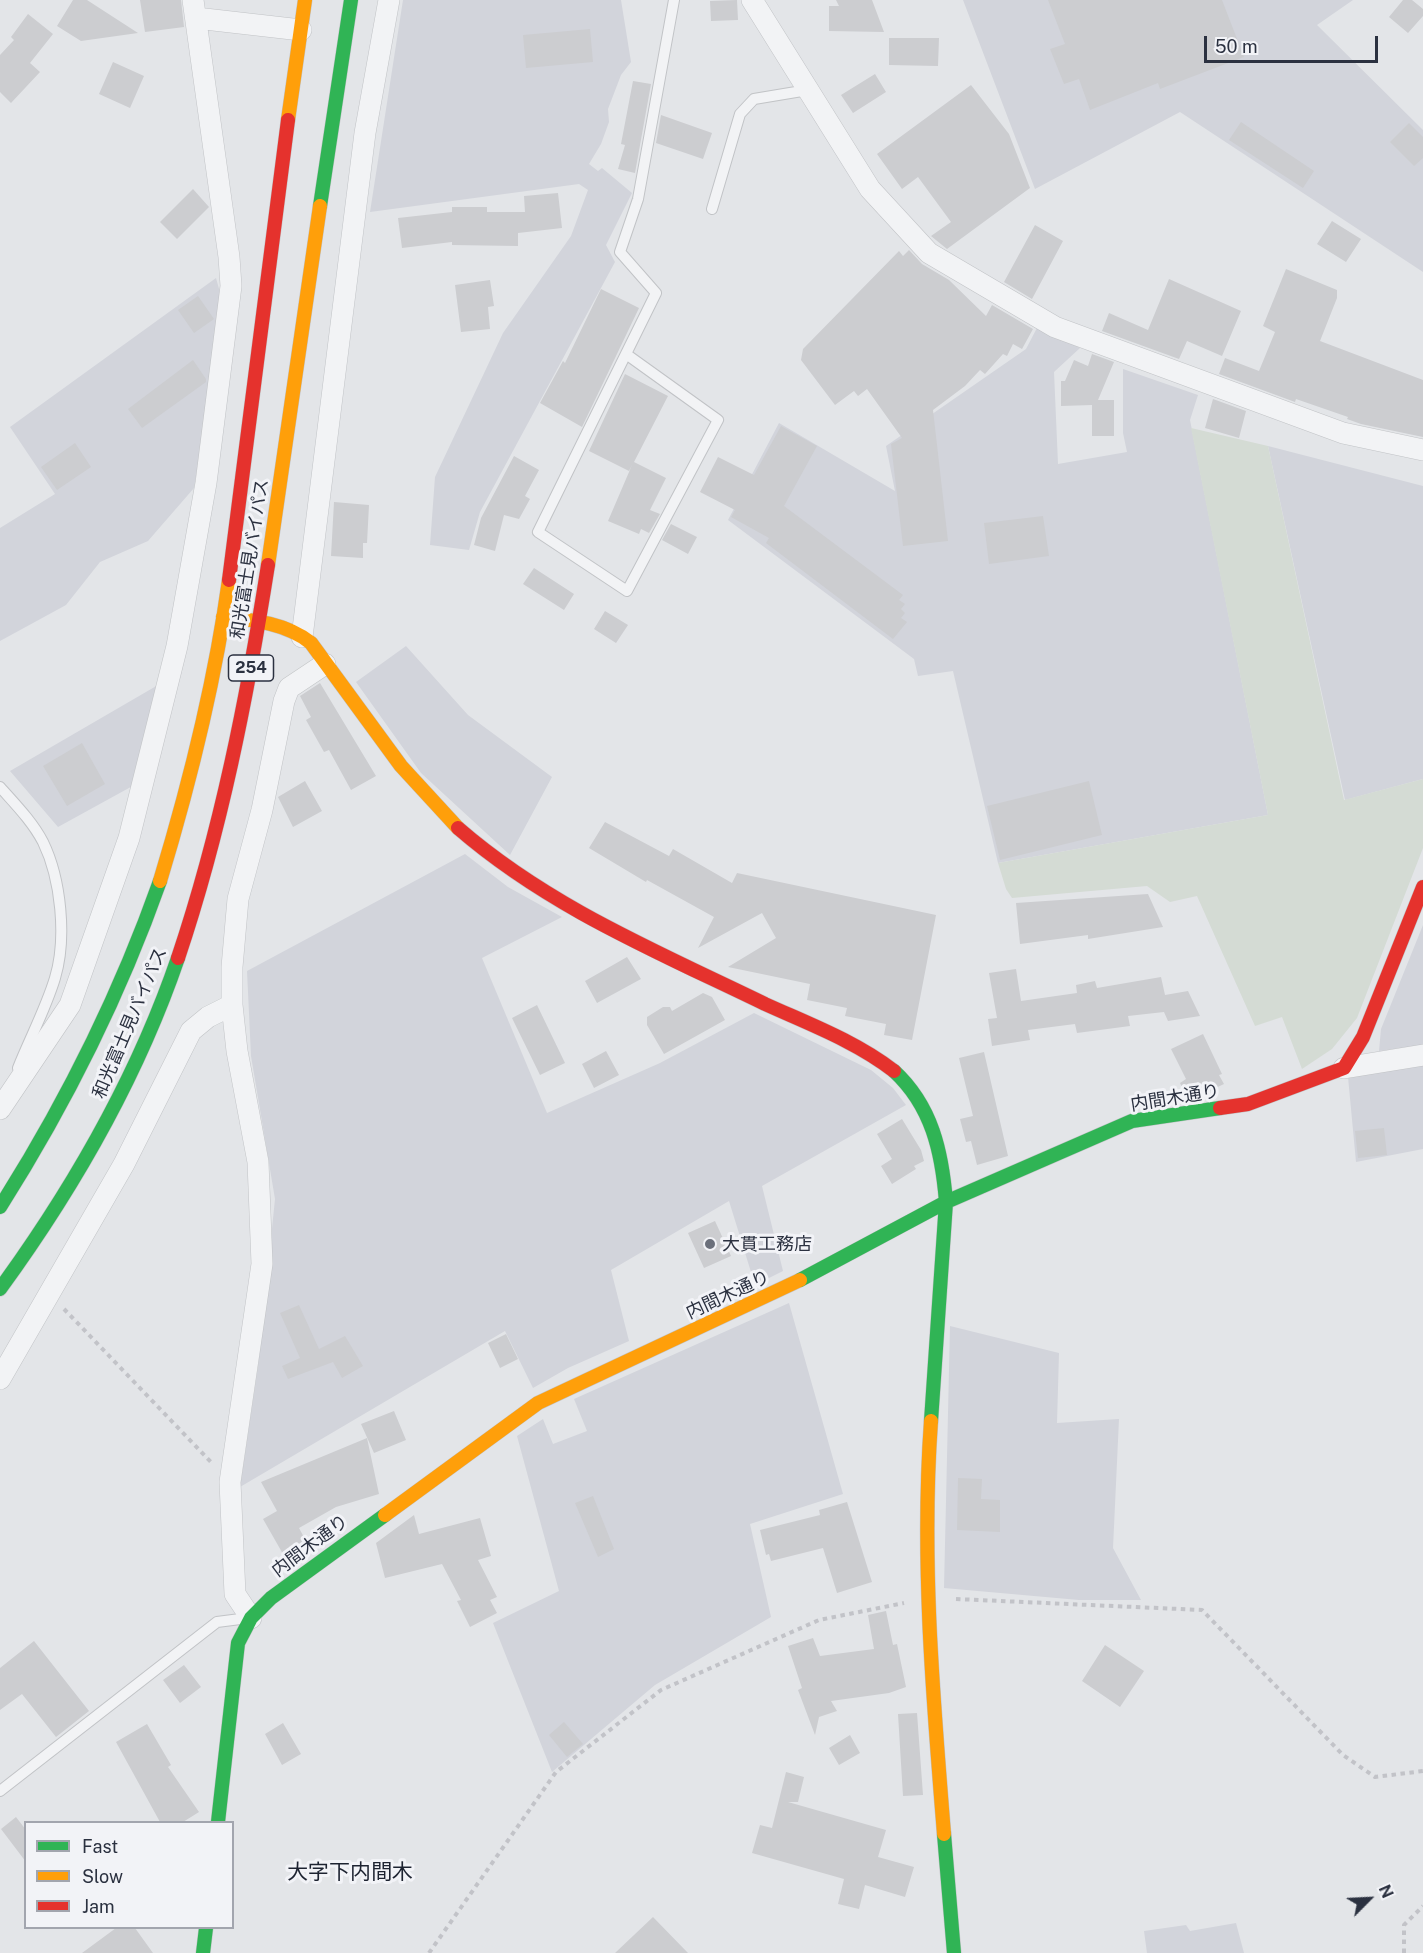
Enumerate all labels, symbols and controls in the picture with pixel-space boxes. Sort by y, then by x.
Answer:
scale bar [1207,24,1381,62]
text: 50 m [1215,36,1258,57]
street label: 和光富士見バイパス [227,477,273,641]
road number: 254 [228,655,274,681]
street label: 和光富士見バイパス [88,944,172,1102]
street label: 内間木通り [1129,1080,1221,1116]
place label: 大貫工務店 [722,1233,812,1255]
marker: 大貫工務店 [703,1237,717,1251]
street label: 内間木通り [683,1266,773,1324]
street label: 内間木通り [268,1510,352,1582]
legend [24,1821,234,1929]
text: Fast [82,1836,118,1857]
district label: 大字下内間木 [287,1860,413,1886]
text: Slow [82,1866,123,1887]
north arrow [1339,1869,1399,1929]
text: N [1375,1882,1397,1901]
text: Jam [82,1896,115,1917]

